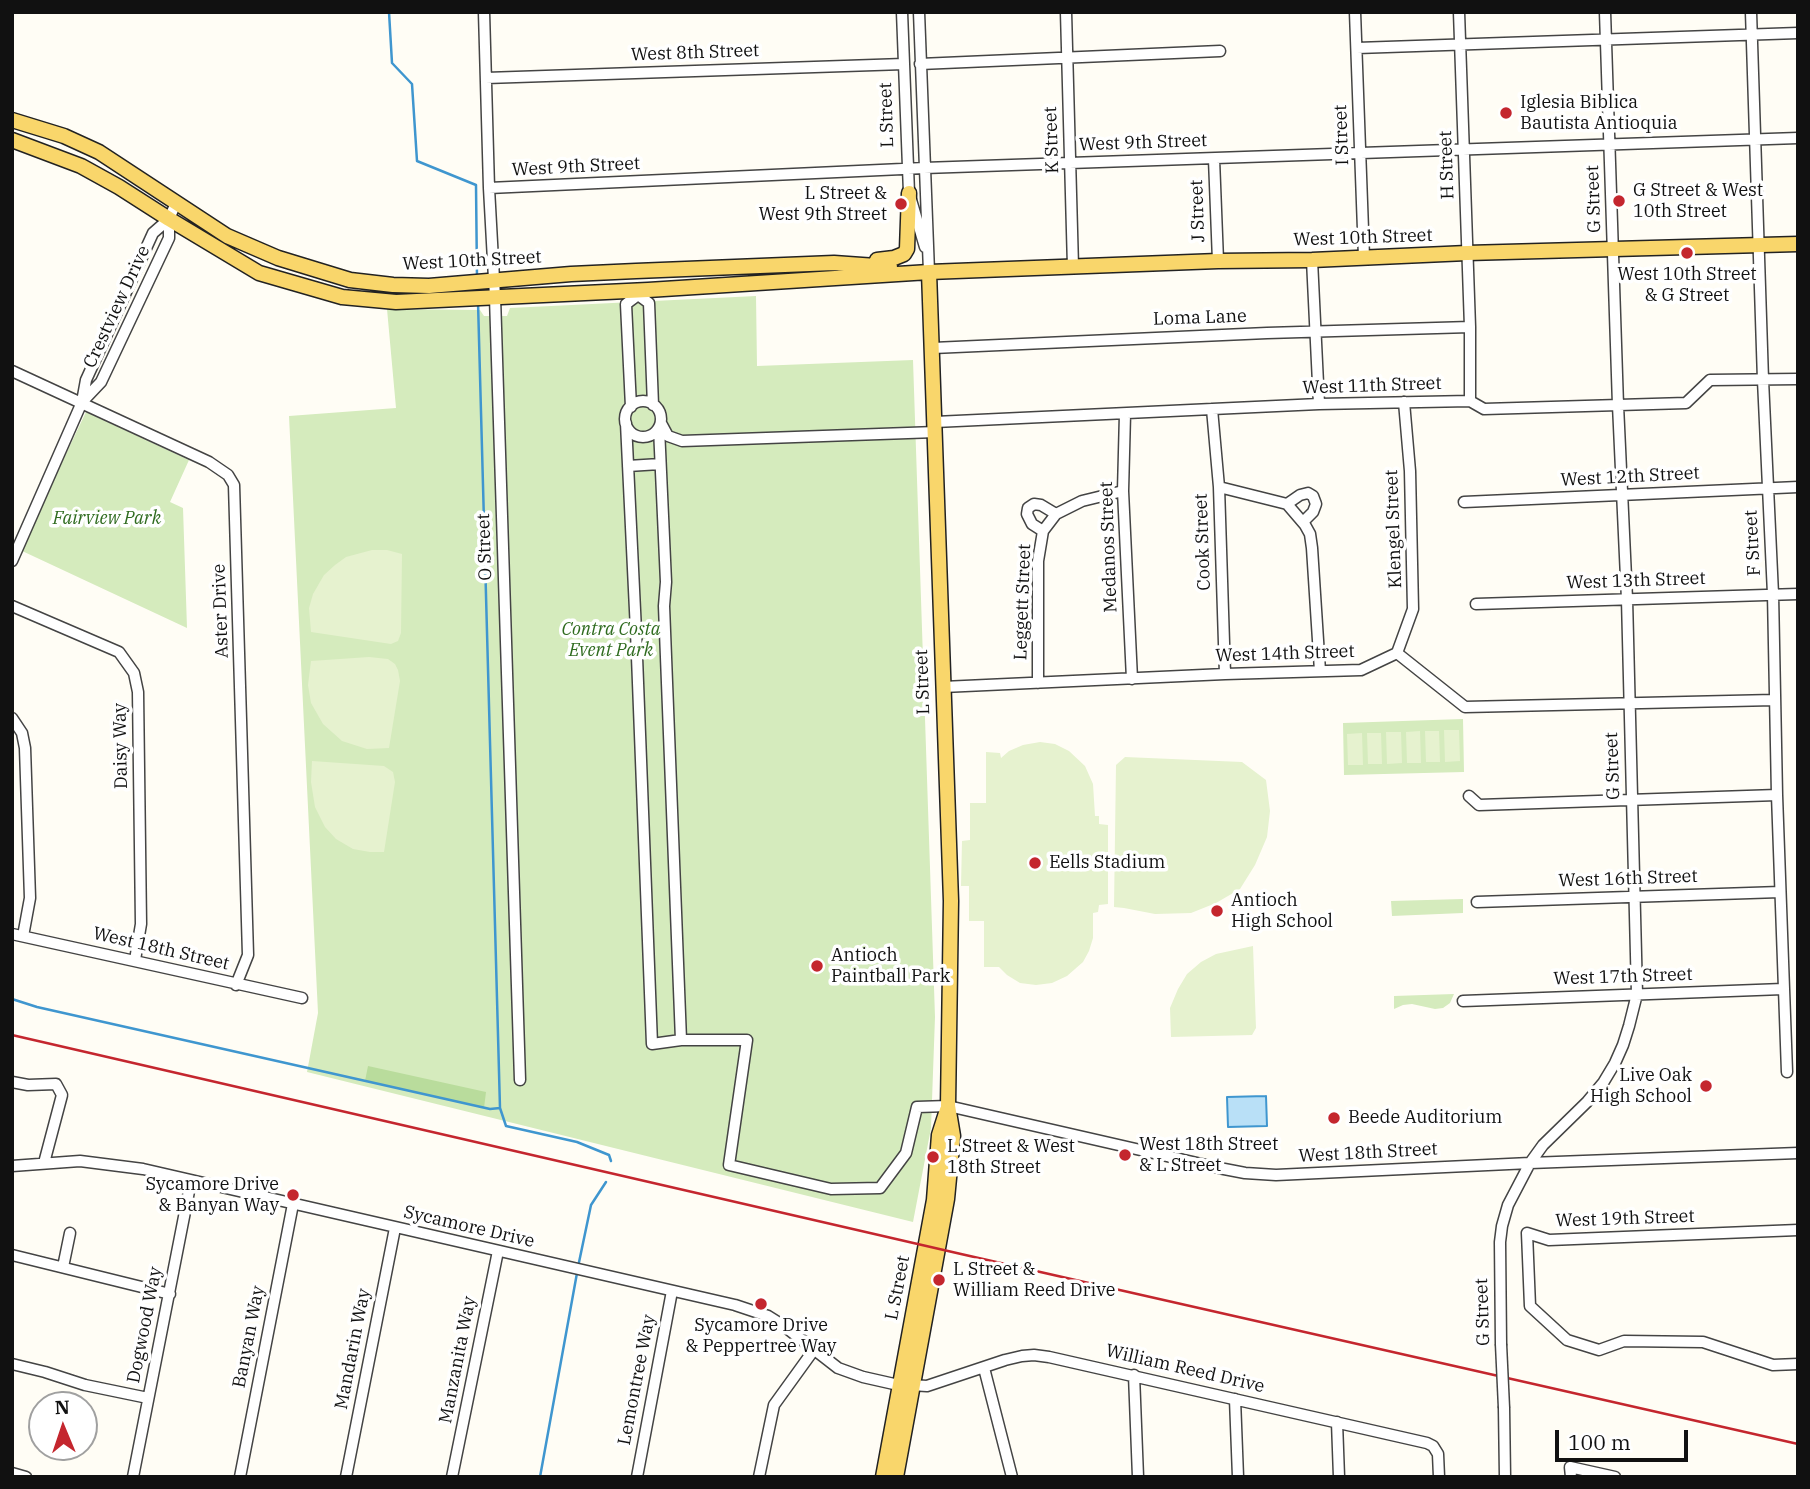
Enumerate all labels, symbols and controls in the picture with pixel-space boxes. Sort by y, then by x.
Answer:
street label: West 8th Street [630,40,760,66]
street label: L Street [875,82,899,148]
place label: Iglesia Biblica Bautista Antioquia [1520,92,1678,134]
street label: I Street [1330,104,1354,166]
marker: Iglesia Biblica Bautista Antioquia [1498,105,1514,121]
street label: K Street [1040,106,1064,174]
street label: West 9th Street [1078,130,1208,156]
street label: H Street [1435,130,1459,200]
street label: West 9th Street [511,153,641,181]
street label: G Street [1582,165,1606,233]
street label: J Street [1186,179,1210,243]
place label: G Street & West 10th Street [1633,180,1763,222]
place label: L Street & West 9th Street [758,183,887,226]
marker: G Street & West 10th Street [1611,193,1627,209]
marker: L Street & West 9th Street [893,196,909,212]
street label: West 10th Street [1293,225,1433,251]
street label: Crestview Drive [79,242,155,372]
marker: West 10th Street & G Street [1679,245,1695,261]
street label: West 10th Street [402,247,542,275]
place label: West 10th Street & G Street [1617,264,1757,306]
street label: Loma Lane [1153,306,1247,330]
street label: West 11th Street [1302,373,1442,399]
street label: West 12th Street [1560,463,1700,491]
street label: Klengel Street [1381,469,1407,589]
street label: Medanos Street [1096,481,1122,613]
street label: Cook Street [1191,493,1215,591]
park label: Fairview Park [53,508,161,530]
street label: F Street [1740,509,1766,577]
street label: O Street [473,513,497,581]
street label: Leggett Street [1010,543,1036,661]
street label: Aster Drive [209,563,233,659]
street label: West 13th Street [1566,568,1706,594]
park label: Contra Costa Event Park [561,619,661,662]
street label: West 14th Street [1215,641,1355,667]
street label: L Street [911,649,935,715]
street label: Daisy Way [109,703,133,789]
street label: G Street [1601,732,1625,800]
place label: Eells Stadium [1049,852,1165,874]
marker: Eells Stadium [1027,855,1043,871]
street label: West 16th Street [1558,866,1698,892]
place label: Antioch High School [1231,890,1333,932]
marker: Antioch High School [1209,903,1225,919]
street label: West 18th Street [91,923,231,975]
place label: Antioch Paintball Park [831,945,950,988]
marker: Antioch Paintball Park [809,958,825,974]
street label: West 17th Street [1553,964,1693,990]
place label: Live Oak High School [1590,1065,1692,1108]
marker: Live Oak High School [1698,1078,1714,1094]
place label: Beede Auditorium [1348,1107,1502,1129]
marker: Beede Auditorium [1326,1110,1342,1126]
place label: West 18th Street & L Street [1139,1134,1278,1176]
place label: L Street & West 18th Street [947,1136,1075,1178]
street label: West 18th Street [1298,1139,1438,1167]
marker: West 18th Street & L Street [1117,1147,1133,1163]
marker: L Street & West 18th Street [925,1149,941,1165]
place label: Sycamore Drive & Banyan Way [145,1174,279,1216]
marker: Sycamore Drive & Banyan Way [285,1187,301,1203]
street label: Sycamore Drive [401,1201,537,1253]
street label: West 19th Street [1555,1206,1695,1232]
street label: L Street [881,1254,915,1322]
place label: L Street & William Reed Drive [953,1259,1115,1302]
street label: Dogwood Way [123,1265,167,1385]
marker: L Street & William Reed Drive [931,1272,947,1288]
street label: G Street [1471,1278,1495,1346]
street label: Banyan Way [229,1284,269,1390]
street label: Mandarin Way [331,1287,375,1411]
street label: Manzanita Way [435,1295,481,1425]
marker: Sycamore Drive & Peppertree Way [753,1296,769,1312]
street label: Lemontree Way [614,1313,660,1447]
place label: Sycamore Drive & Peppertree Way [686,1315,836,1358]
street label: William Reed Drive [1103,1340,1267,1398]
north arrow [28,1391,98,1461]
text: N [54,1395,70,1419]
scale bar [1558,1416,1691,1460]
text: 100 m [1568,1428,1631,1456]

